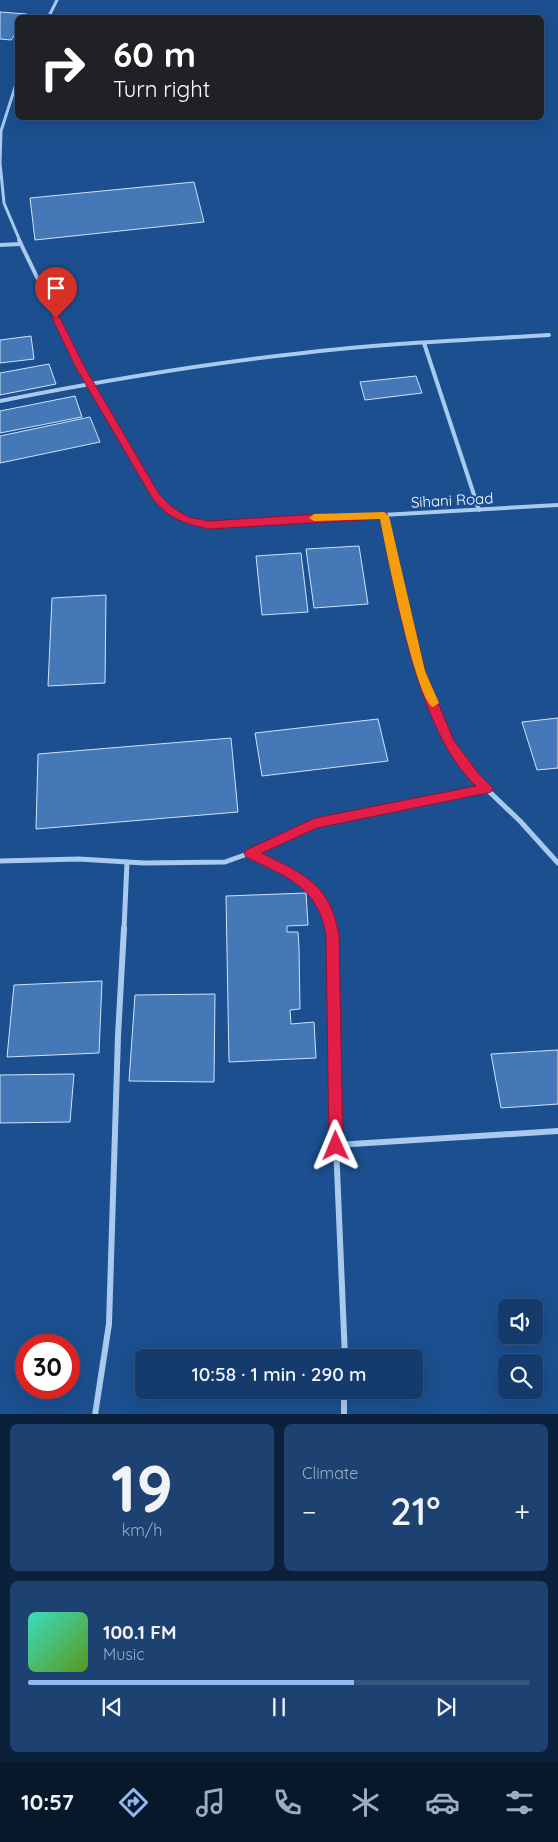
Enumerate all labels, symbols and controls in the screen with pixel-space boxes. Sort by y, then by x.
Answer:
text: 60 m [113,32,196,76]
icon: right [30,35,95,100]
text: Turn right [113,75,210,103]
pin [35,267,77,318]
icon: arrive [42,274,70,302]
street label: Sihani Road [410,488,494,512]
position arrow [309,1119,361,1171]
map controls [498,1299,543,1399]
button: sound [498,1299,543,1344]
speed limit sign: 30 [15,1334,80,1399]
button: search [498,1354,543,1399]
text: 10:58 · 1 min · 290 m [191,1362,367,1386]
text: 19 [111,1447,173,1528]
text: Climate [302,1463,358,1483]
text: 21° [390,1487,440,1535]
text: − [302,1494,317,1529]
text: + [514,1494,530,1529]
text: km/h [122,1520,162,1540]
text: 100.1 FM [103,1620,176,1644]
text: Music [103,1644,145,1664]
icon: previous [98,1693,126,1721]
icon: pause [265,1693,293,1721]
icon: next [432,1693,460,1721]
icon: directions [116,1785,151,1820]
icon: music [193,1785,228,1820]
icon: phone [270,1785,305,1820]
icon: climate [348,1785,383,1820]
icon: car [425,1785,460,1820]
icon: filters [502,1785,537,1820]
text: 10:57 [21,1788,74,1816]

